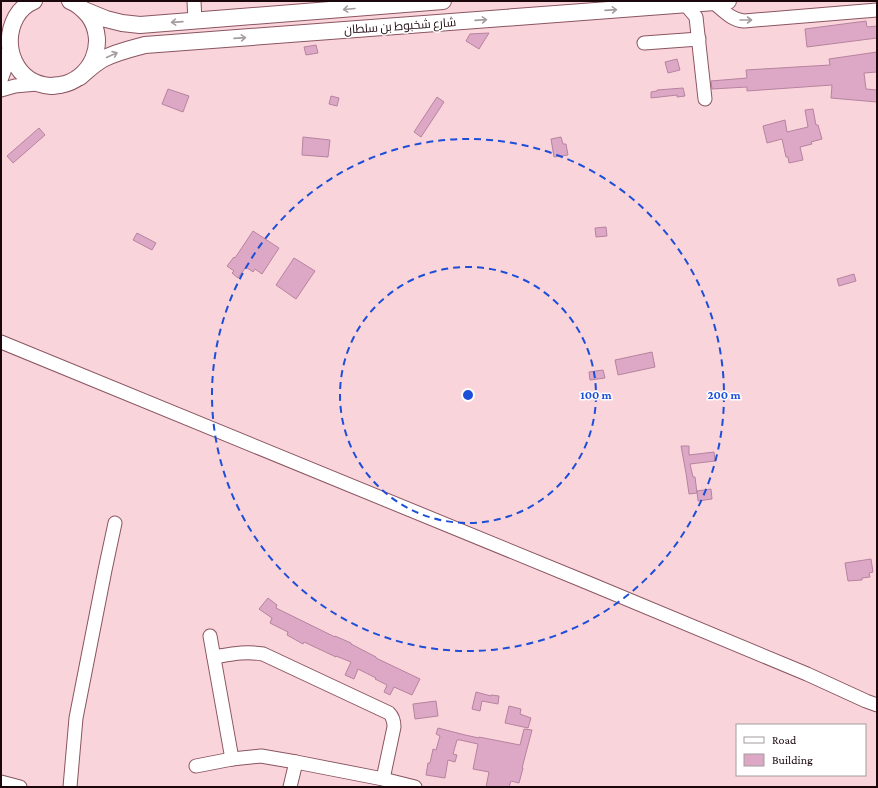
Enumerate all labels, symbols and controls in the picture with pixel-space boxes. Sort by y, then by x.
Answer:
one-way arrow [343,5,356,12]
one-way arrow [604,6,617,13]
street label: شارع شخبوط بن سلطان [343,15,457,38]
one-way arrow [474,16,487,23]
one-way arrow [739,16,752,24]
one-way arrow [171,19,184,26]
one-way arrow [233,35,246,42]
one-way arrow [106,51,118,58]
centre of rings [461,388,475,402]
text: 100 m [580,388,613,402]
text: 200 m [707,388,741,402]
legend [736,724,866,776]
text: Road [772,733,797,747]
text: Building [772,753,813,767]

